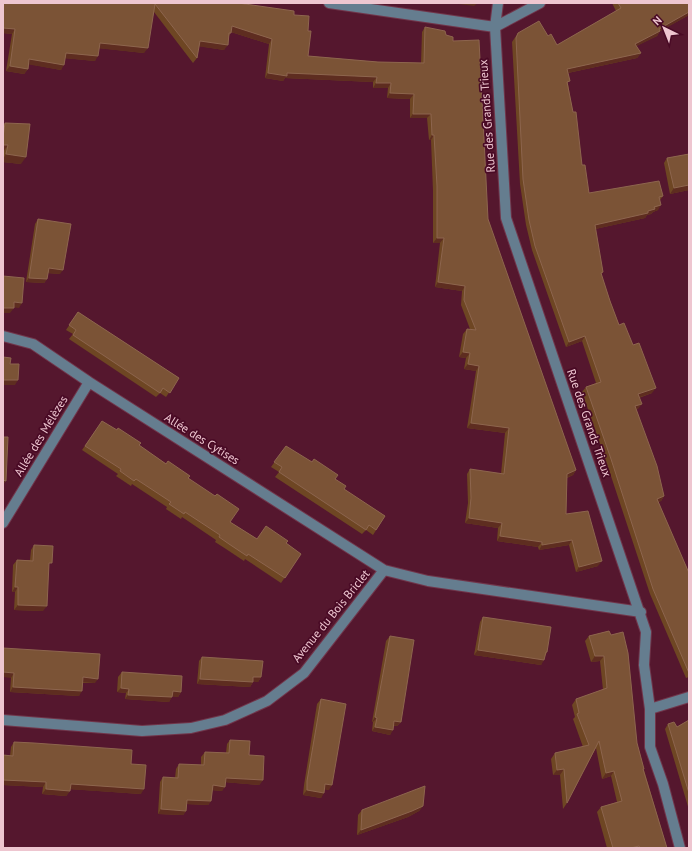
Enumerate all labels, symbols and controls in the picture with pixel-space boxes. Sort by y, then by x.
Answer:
north arrow [644,8,684,48]
text: N [650,13,665,28]
street label: Rue des Grands Trieux [475,59,498,173]
street label: Rue des Grands Trieux [564,367,615,479]
street label: Allée des Mélèzes [11,393,71,479]
street label: Allée des Cytises [162,410,243,468]
street label: Avenue du Bois Briclet [289,566,373,665]

